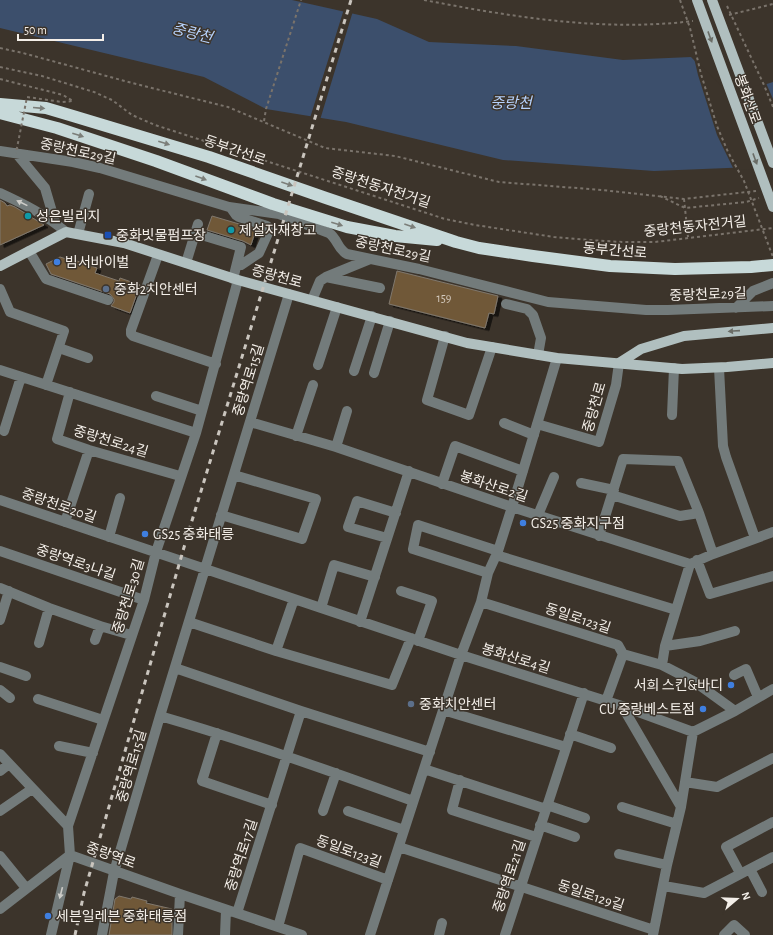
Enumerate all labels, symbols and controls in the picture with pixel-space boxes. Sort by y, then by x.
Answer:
scale bar [18,16,103,42]
water label: 중랑천 [170,20,216,46]
text: 50 m [24,24,47,36]
one-way arrow [708,31,714,43]
street label: 봉화산로 [732,72,763,126]
water label: 중랑천 [490,95,534,111]
one-way arrow [33,104,45,111]
one-way arrow [72,132,84,138]
street label: 동부간선로 [202,133,268,168]
street label: 중랑천로29길 [39,135,117,167]
one-way arrow [158,140,170,146]
one-way arrow [753,153,759,165]
street label: 중랑천동자전거길 [330,163,432,211]
one-way arrow [195,175,207,181]
one-way arrow [281,181,293,187]
one-way arrow [17,200,28,207]
place label: 성은빌리지 [36,209,100,224]
marker: 성은빌리지 [23,211,33,221]
street label: 중랑천동자전거길 [643,213,747,239]
one-way arrow [331,221,343,227]
place label: 제설자재창고 [239,223,316,238]
one-way arrow [404,223,416,229]
marker: 제설자재창고 [226,225,236,235]
place label: 중화빗물펌프장 [116,228,206,243]
marker: 중화빗물펌프장 [103,230,113,240]
street label: 중랑천로29길 [354,233,432,265]
street label: 동부간선로 [582,240,648,261]
place label: 빔서바이벌 [65,255,129,270]
marker: 빔서바이벌 [52,257,62,267]
street label: 중랑천로 [250,262,304,290]
place label: 중화2치안센터 [114,282,198,297]
marker: 중화2치안센터 [101,284,111,294]
street label: 중랑천로29길 [669,285,747,303]
house number: 159 [437,292,452,304]
one-way arrow [728,328,740,334]
street label: 중랑역로15길 [230,342,267,418]
street label: 중랑천로 [579,380,609,434]
street label: 중랑천로24길 [72,422,150,460]
street label: 봉화산로2길 [458,468,530,505]
street label: 중랑천로20길 [19,485,99,525]
place label: GS25 중화지구점 [531,516,625,531]
marker: GS25 중화지구점 [518,518,528,528]
place label: GS25 중화태릉 [153,527,234,542]
marker: GS25 중화태릉 [140,529,150,539]
street label: 중랑역로3나길 [34,542,118,583]
street label: 중랑천로30길 [109,557,147,635]
street label: 동일로123길 [543,601,613,636]
street label: 봉화산로4길 [480,641,552,676]
place label: 서희 스킨&바디 [634,678,723,693]
marker: 서희 스킨&바디 [726,680,736,690]
place label: 중화치안센터 [419,697,496,712]
marker: 중화치안센터 [406,699,416,709]
place label: CU 중랑베스트점 [599,702,695,717]
marker: CU 중랑베스트점 [698,704,708,714]
street label: 중랑역로15길 [114,728,149,804]
street label: 중랑역로17길 [223,817,260,893]
street label: 동일로123길 [314,833,384,870]
street label: 중랑역로21길 [491,838,528,914]
street label: 중랑역로 [84,840,138,871]
street label: 동일로129길 [556,878,626,913]
north arrow [717,879,757,919]
one-way arrow [57,887,63,900]
text: N [740,890,752,901]
place label: 세븐일레븐 중화태릉점 [56,909,187,924]
marker: 세븐일레븐 중화태릉점 [43,911,53,921]

